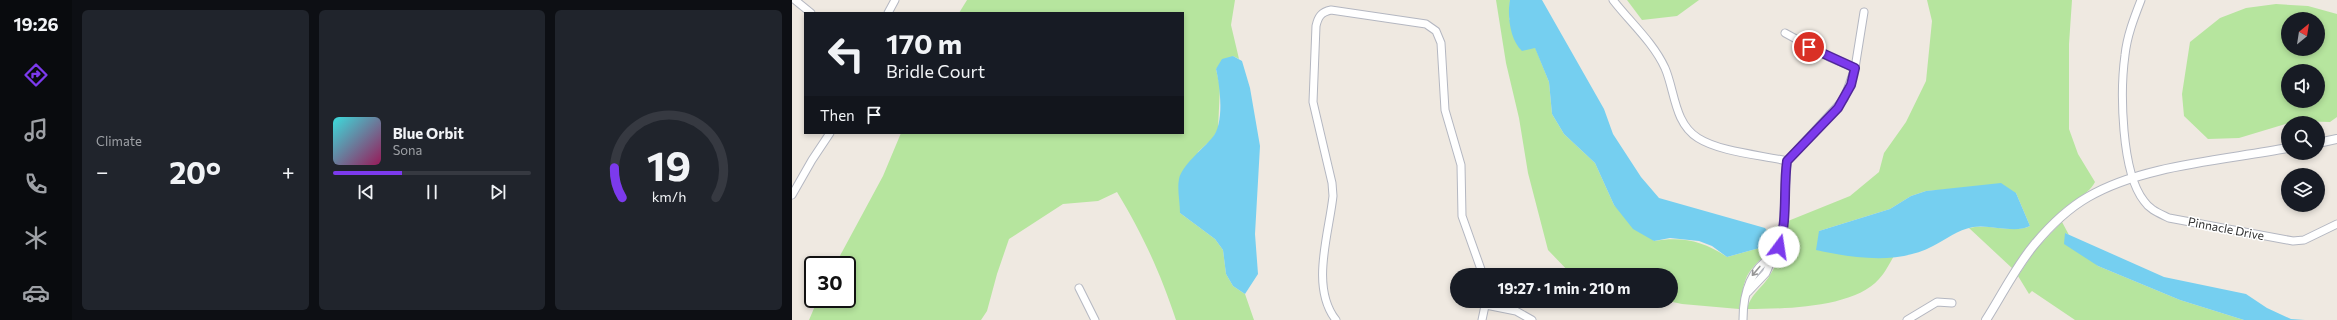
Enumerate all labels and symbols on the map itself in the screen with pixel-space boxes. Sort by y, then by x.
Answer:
north arrow [2281,12,2325,56]
pin [1792,30,1826,64]
street label: Pinnacle Drive [2187,214,2265,242]
position arrow [1758,226,1800,268]
speed limit sign: 30 [804,256,856,308]
one-way arrow [1752,266,1761,277]

